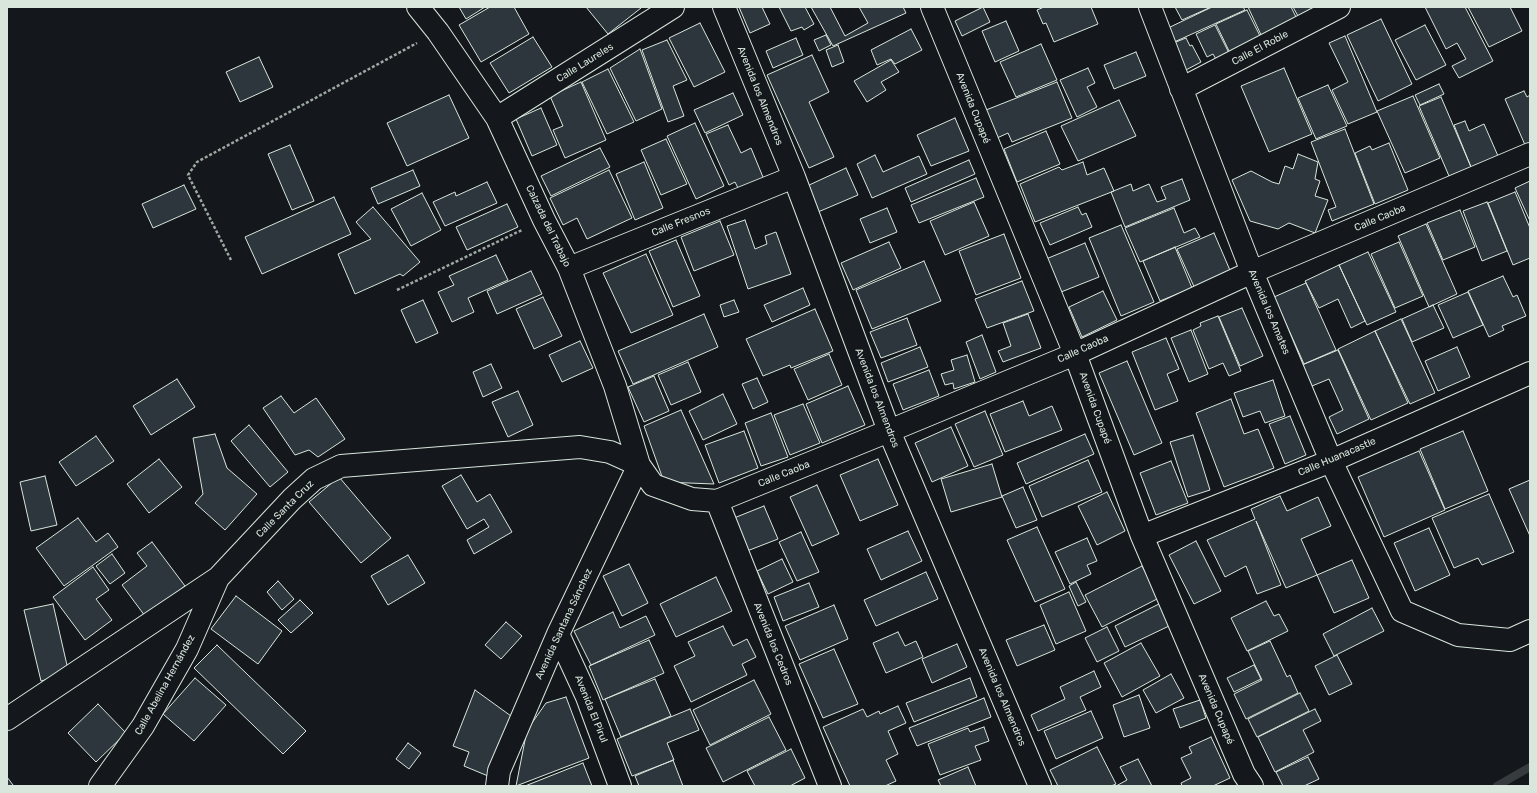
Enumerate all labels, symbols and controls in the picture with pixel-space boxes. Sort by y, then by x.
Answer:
street label: Calle El Roble [1230,28,1290,68]
street label: Calle Laureles [554,41,616,85]
street label: Avenida los Almendros [735,45,785,147]
street label: Avenida Cupapé [953,71,993,145]
street label: Calzada del Trabajo [523,183,573,269]
street label: Calle Caoba [1353,202,1407,234]
street label: Calle Fresnos [650,205,712,239]
street label: Avenida los Amates [1246,268,1292,356]
street label: Calle Caoba [1056,332,1110,366]
street label: Avenida los Almendros [852,347,902,449]
street label: Avenida Cupapé [1076,370,1114,446]
street label: Calle Huanacastle [1296,435,1378,479]
street label: Calle Caoba [756,458,812,490]
street label: Calle Santa Cruz [254,478,316,540]
street label: Avenida Santana Sánchez [533,567,595,681]
street label: Avenida los Cedros [751,601,795,687]
street label: Calle Abelina Hernández [132,633,198,737]
street label: Avenida los Almendros [976,646,1028,748]
street label: Avenida Cupapé [1196,672,1236,746]
street label: Avenida El Pirul [572,673,610,745]

